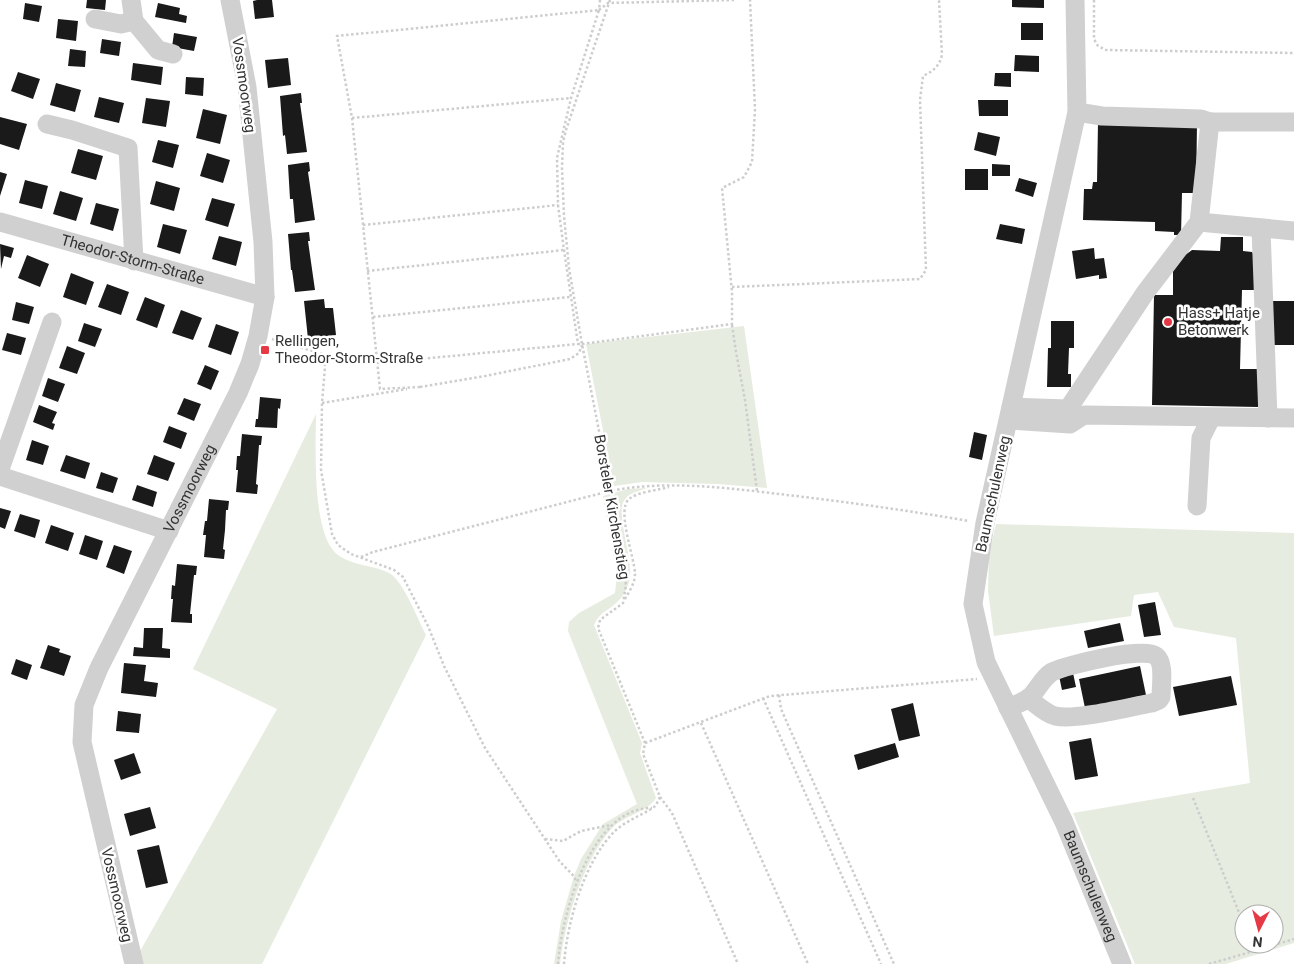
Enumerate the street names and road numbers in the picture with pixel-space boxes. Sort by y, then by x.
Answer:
street label: Vossmoorweg [228,36,260,134]
street label: Theodor-Storm-Straße [59,231,207,288]
street label: Borsteler Kirchenstieg [590,433,634,581]
street label: Baumschulenweg [972,434,1014,554]
street label: Vossmoorweg [160,441,219,536]
street label: Baumschulenweg [1059,828,1121,945]
street label: Vossmoorweg [97,846,137,944]

